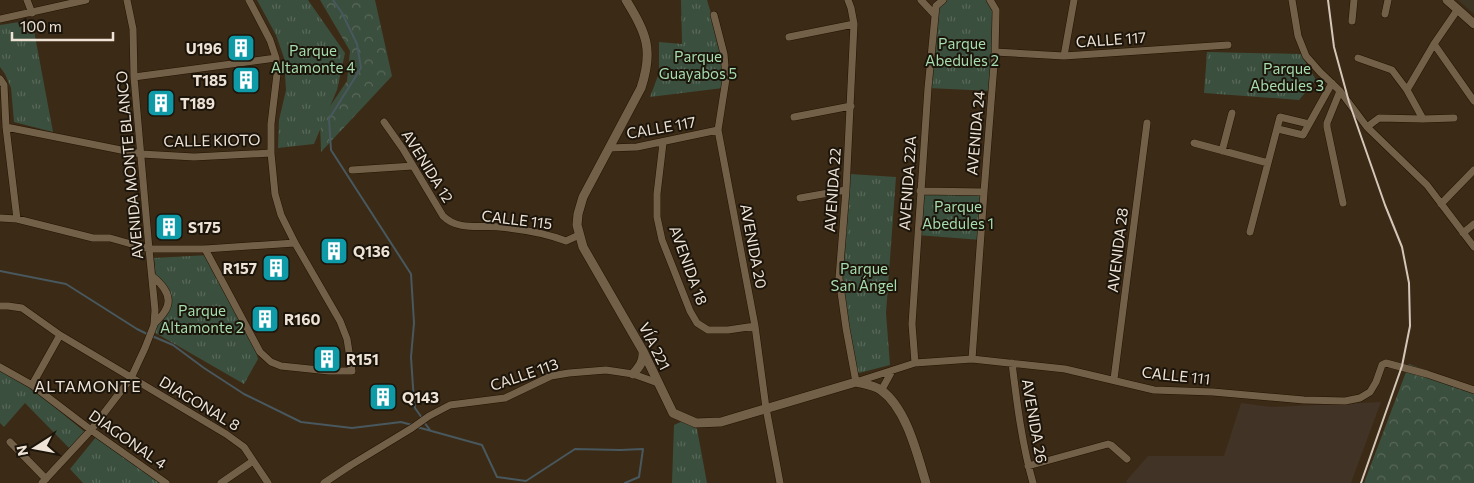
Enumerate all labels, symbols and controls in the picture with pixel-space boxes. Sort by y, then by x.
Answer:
scale bar [12,10,114,42]
text: 100 m [20,17,62,35]
street label: CALLE 117 [1075,28,1147,50]
building icon: U196 [226,33,256,63]
park label: Parque Abedules 2 [925,34,999,69]
place label: U196 [186,39,222,57]
park label: Parque Altamonte 4 [271,41,355,76]
park label: Parque Guayabos 5 [659,47,737,82]
park label: Parque Abedules 3 [1250,59,1324,94]
building icon: T185 [231,65,261,95]
street label: AVENIDA MONTE BLANCO [112,70,146,260]
place label: T185 [193,71,227,89]
building icon: T189 [146,88,176,118]
street label: AVENIDA 24 [962,90,988,176]
place label: T189 [180,94,215,112]
street label: CALLE 117 [625,112,697,142]
street label: AVENIDA 12 [399,126,457,206]
street label: CALLE KIOTO [163,130,261,150]
street label: AVENIDA 22A [895,135,919,231]
street label: AVENIDA 22 [820,147,844,233]
park label: Parque Abedules 1 [922,197,994,232]
street label: AVENIDA 20 [737,202,771,290]
street label: CALLE 115 [481,206,553,232]
street label: AVENIDA 28 [1103,207,1131,293]
building icon: S175 [154,212,184,242]
place label: S175 [188,218,221,236]
street label: AVENIDA 18 [666,223,712,307]
building icon: Q136 [319,236,349,266]
place label: Q136 [353,242,390,260]
building icon: R157 [261,253,291,283]
place label: R157 [223,259,257,277]
park label: Parque San Ángel [831,259,897,294]
park label: Parque Altamonte 2 [160,301,244,336]
building icon: R160 [250,304,280,334]
place label: R160 [284,310,320,328]
street label: VÍA 221 [635,319,675,373]
building icon: R151 [312,344,342,374]
place label: R151 [346,350,379,368]
street label: CALLE 113 [488,354,560,394]
street label: CALLE 111 [1141,362,1211,388]
street label: DIAGONAL 8 [157,372,243,434]
district label: ALTAMONTE [34,376,142,395]
street label: AVENIDA 26 [1019,377,1051,465]
building icon: Q143 [368,382,398,412]
place label: Q143 [402,388,439,406]
street label: DIAGONAL 4 [86,406,170,472]
north arrow [10,423,60,473]
text: N [12,444,31,457]

